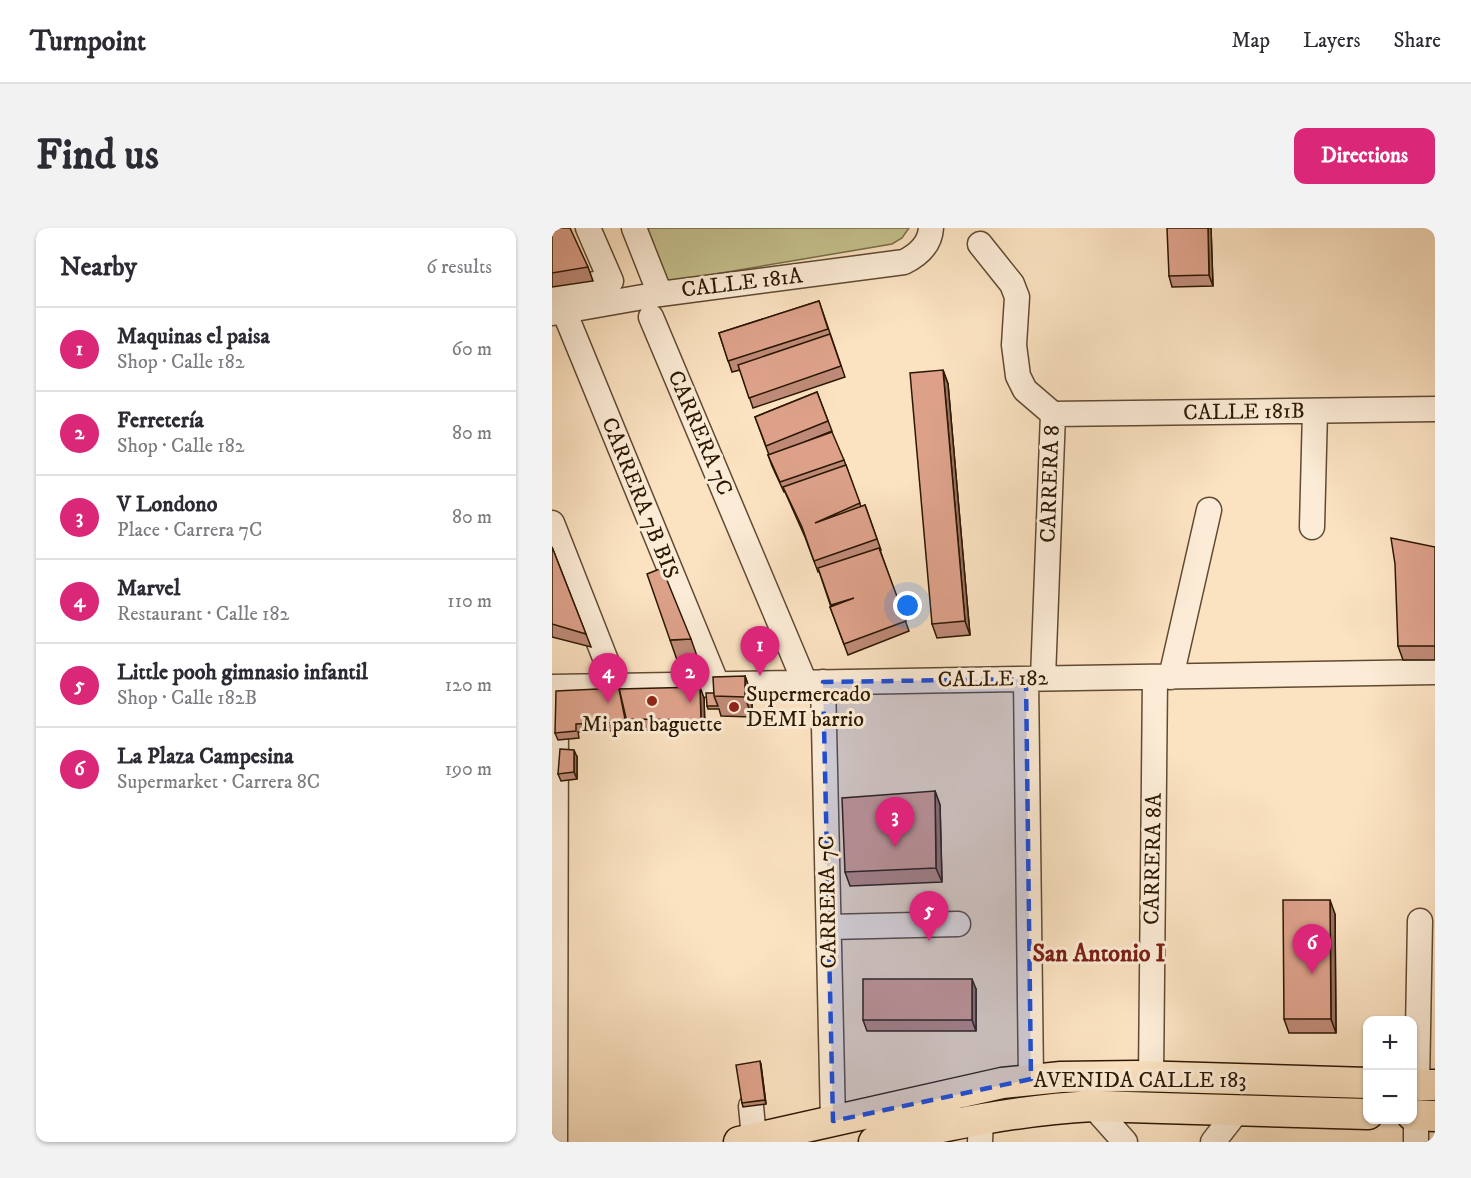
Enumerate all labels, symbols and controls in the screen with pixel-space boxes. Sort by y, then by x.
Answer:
text: Turnpoint [30,24,146,59]
text: Map [1231,28,1270,54]
text: Layers [1303,28,1361,54]
text: Share [1394,28,1441,54]
button: Directions [1294,128,1435,184]
text: Find us [36,130,159,182]
text: Nearby [60,251,137,284]
text: 6 results [426,255,492,280]
street label: CALLE 181A [680,262,805,304]
text: Maquinas el paisa [117,323,270,350]
text: 1 [76,337,83,362]
text: 60 m [452,337,492,362]
text: Shop · Calle 182 [117,350,245,375]
street label: CARRERA 7C [662,366,738,500]
street label: CALLE 181B [1183,397,1305,427]
text: Ferretería [117,407,204,434]
street label: CARRERA 7B BIS [595,413,685,583]
text: 2 [75,421,84,446]
text: 80 m [452,421,492,446]
street label: CARRERA 8 [1034,425,1066,543]
text: Shop · Calle 182 [117,434,245,459]
text: V Londono [117,491,217,518]
text: 3 [76,505,83,530]
text: 80 m [452,505,492,530]
text: Place · Carrera 7C [117,518,262,543]
text: Marvel [117,575,180,602]
text: 4 [74,589,85,614]
text: 110 m [447,589,492,614]
your location [893,591,922,620]
text: Restaurant · Calle 182 [117,602,289,627]
pin: 1 [740,626,780,676]
pin: 4 [588,654,628,703]
pin: 2 [670,654,710,703]
text: Little pooh gimnasio infantil [117,659,368,686]
street label: CALLE 182 [937,665,1049,693]
text: 5 [75,673,84,698]
text: 120 m [445,673,492,698]
place label: Supermercado DEMI barrio [746,681,871,733]
text: Shop · Calle 182B [117,686,257,711]
marker: Mi pan baguette [645,694,659,708]
marker: Supermercado DEMI barrio [727,700,741,714]
place label: Mi pan baguette [582,711,722,738]
text: La Plaza Campesina [117,743,294,770]
text: 6 [74,757,85,782]
text: 190 m [445,757,492,782]
text: Supermarket · Carrera 8C [117,770,320,795]
street label: CARRERA 8A [1138,792,1168,925]
pin: 3 [876,798,914,847]
street label: CARRERA 7C [813,835,843,969]
pin: 5 [910,892,949,941]
pin: 6 [1292,924,1332,974]
district label: San Antonio I [1033,939,1166,969]
map controls [1363,1016,1417,1124]
button: + [1363,1016,1417,1070]
street label: AVENIDA CALLE 183 [1034,1067,1246,1094]
button: − [1363,1070,1417,1124]

